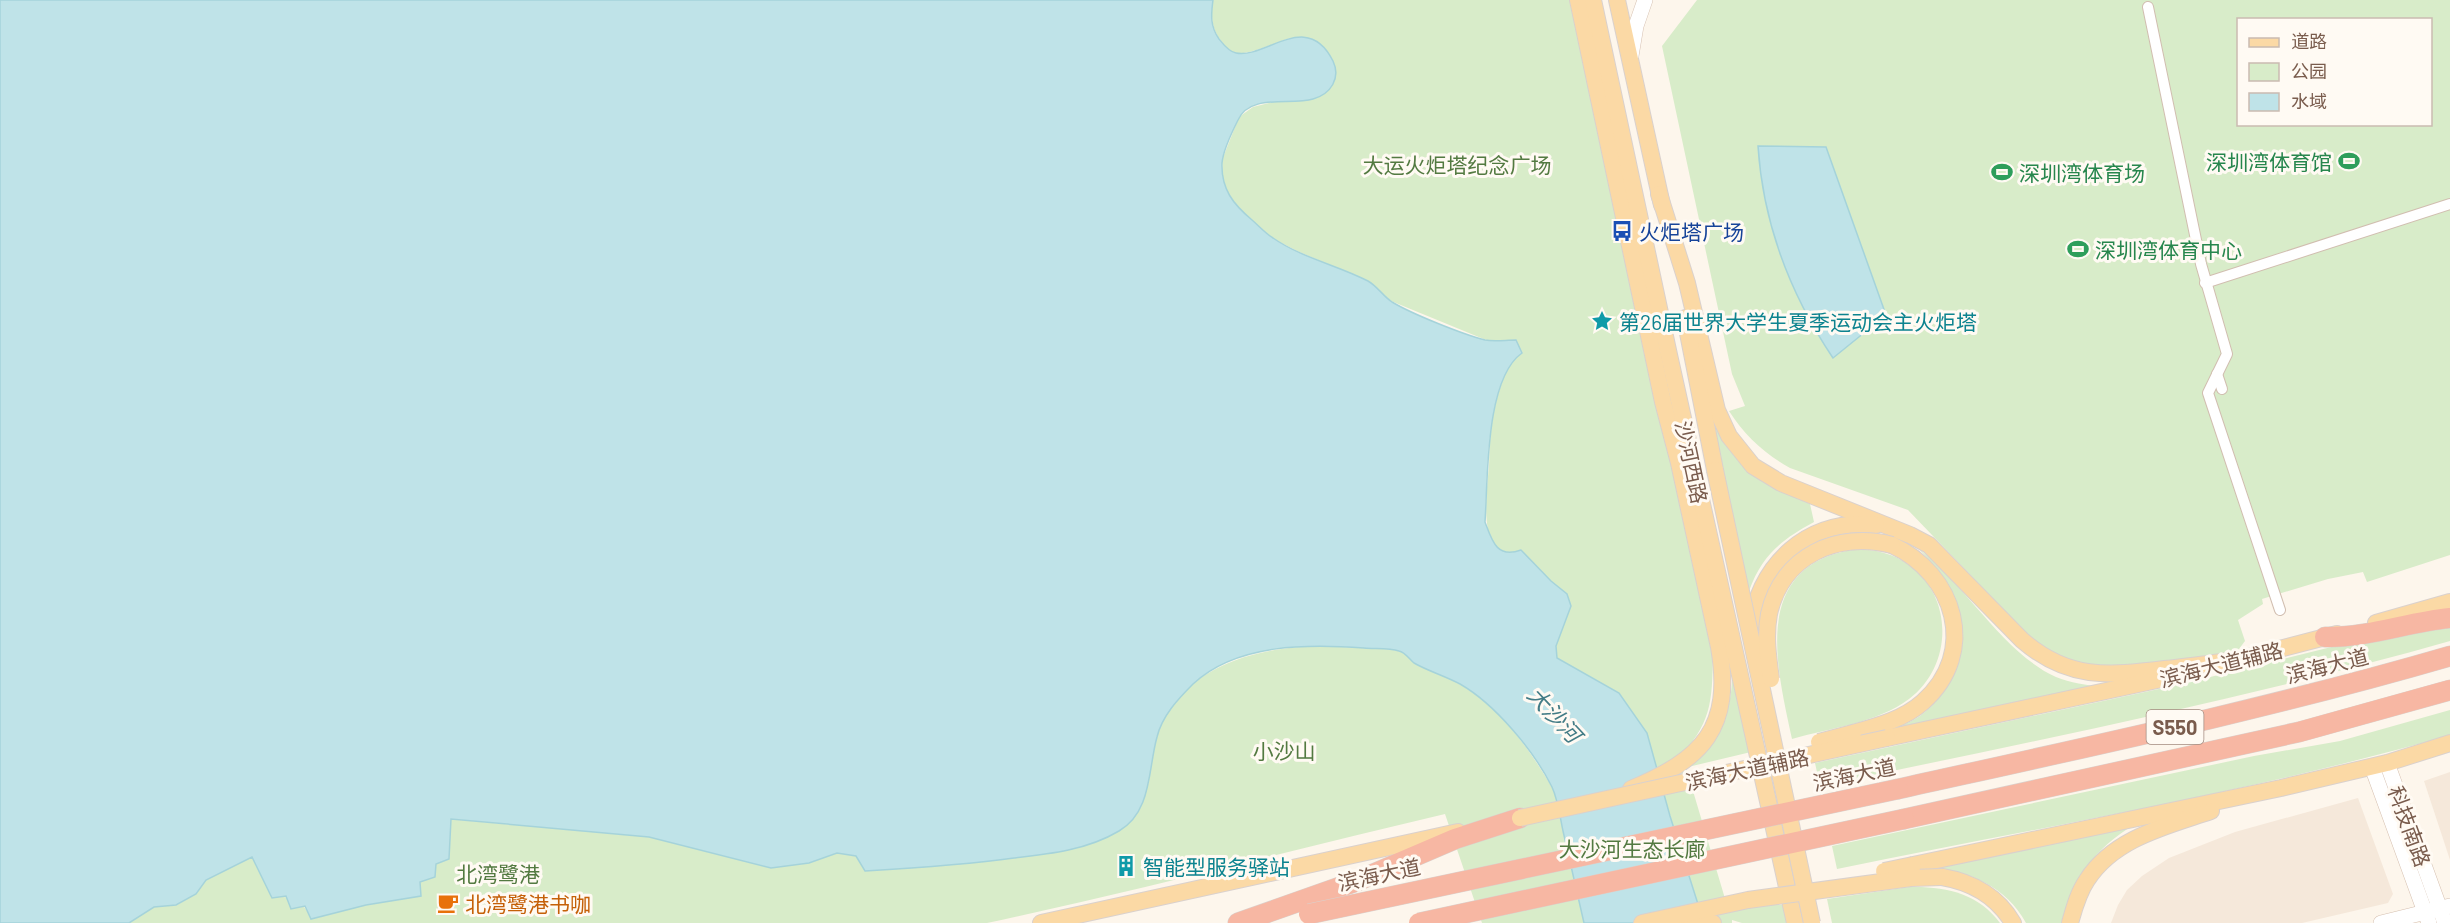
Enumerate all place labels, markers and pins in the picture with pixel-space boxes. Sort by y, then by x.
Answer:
place label: 深圳湾体育馆 [2206,149,2332,174]
sports icon: 深圳湾体育馆 [2337,149,2361,173]
sports icon: 深圳湾体育场 [1990,160,2014,184]
place label: 深圳湾体育场 [2019,160,2145,185]
bus stop icon: 火炬塔广场 [1610,219,1634,243]
place label: 火炬塔广场 [1639,219,1744,244]
sports icon: 深圳湾体育中心 [2066,237,2090,261]
place label: 深圳湾体育中心 [2095,237,2242,262]
place icon: 第26届世界大学生夏季运动会主火炬塔 [1590,309,1614,333]
place label: 第26届世界大学生夏季运动会主火炬塔 [1619,309,1977,334]
building icon: 智能型服务驿站 [1114,854,1138,878]
place label: 智能型服务驿站 [1143,854,1290,879]
cafe icon: 北湾鹭港书咖 [436,891,460,915]
place label: 北湾鹭港书咖 [465,891,591,916]

